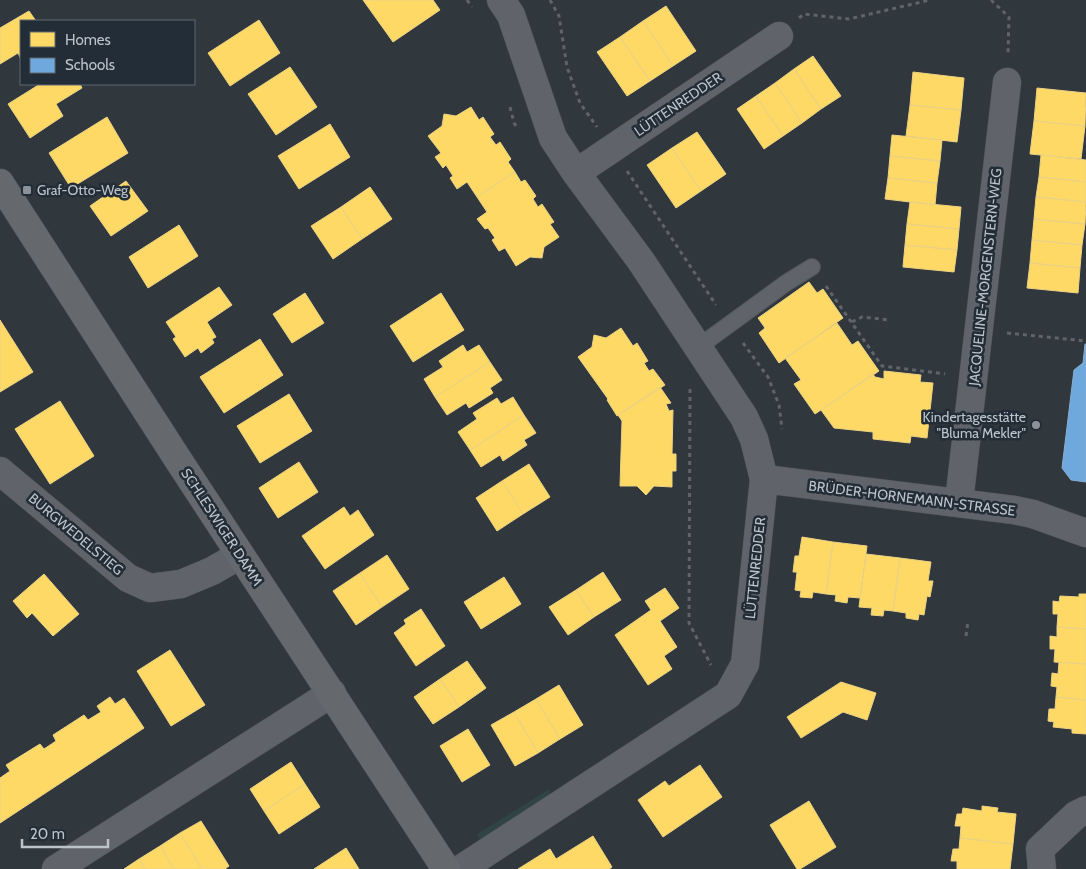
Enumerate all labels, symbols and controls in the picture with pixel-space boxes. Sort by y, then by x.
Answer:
legend [20,20,195,85]
text: Homes [65,31,111,49]
text: Schools [65,56,115,74]
street label: LÜTTENREDDER [631,68,726,140]
street label: JACQUELINE-MORGENSTERN-WEG [965,167,1005,388]
place label: Graf-Otto-Weg [37,181,129,199]
marker: Graf-Otto-Weg [21,184,33,196]
place label: Kindertagesstätte "Bluma Mekler" [923,408,1026,442]
marker: Kindertagesstätte "Bluma Mekler" [1030,419,1042,431]
street label: SCHLESWIGER DAMM [177,465,267,589]
street label: BRÜDER-HORNEMANN-STRASSE [808,476,1017,520]
street label: BURGWEDELSTIEG [25,489,127,579]
street label: LÜTTENREDDER [741,516,769,620]
scale bar [22,816,109,848]
text: 20 m [30,825,65,843]

